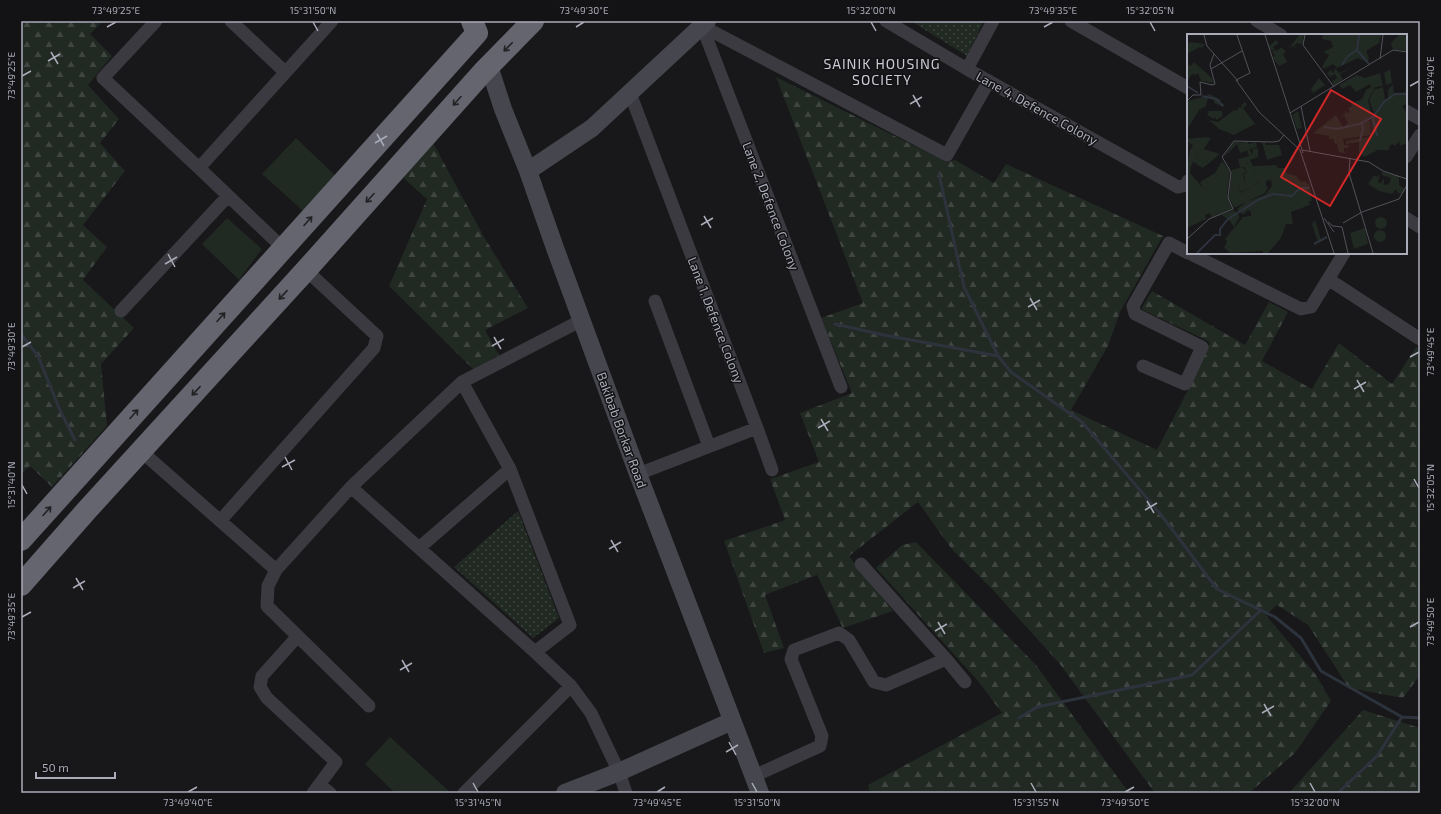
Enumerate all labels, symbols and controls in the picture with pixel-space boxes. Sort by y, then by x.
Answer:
text: 73°49'25"E [92,4,141,16]
text: 15°31'50"N [290,4,336,16]
text: 73°49'30"E [560,4,609,16]
text: 15°32'00"N [847,4,895,16]
text: 73°49'35"E [1029,4,1078,16]
text: 15°32'05"N [1126,4,1174,16]
inset map [1187,34,1407,254]
one-way arrow [503,42,513,52]
text: 73°49'25"E [5,51,17,100]
district label: SAINIK HOUSING SOCIETY [823,55,941,88]
text: 73°49'40"E [1424,56,1436,106]
street label: Lane 4, Defence Colony [973,68,1101,148]
one-way arrow [452,96,462,106]
street label: Lane 2, Defence Colony [739,140,803,272]
one-way arrow [366,193,375,203]
one-way arrow [303,216,313,226]
street label: Lane 1, Defence Colony [685,255,748,385]
one-way arrow [279,290,288,300]
one-way arrow [216,313,225,323]
text: 73°49'30"E [5,322,17,372]
text: 73°49'45"E [1424,327,1436,376]
street label: Bakibab Borkar Road [594,370,650,490]
one-way arrow [191,385,200,396]
one-way arrow [129,409,139,419]
text: 15°31'40"N [5,461,17,509]
text: 15°32'05"N [1424,464,1436,512]
one-way arrow [42,506,51,516]
text: 73°49'35"E [5,592,17,641]
text: 73°49'50"E [1424,597,1436,646]
scale bar [36,754,115,780]
text: 50 m [42,760,69,774]
text: 73°49'40"E [163,796,213,808]
text: 15°31'45"N [455,796,501,808]
text: 73°49'45"E [633,796,682,808]
text: 15°31'50"N [734,796,780,808]
text: 15°31'55"N [1013,796,1059,808]
text: 73°49'50"E [1101,796,1150,808]
text: 15°32'00"N [1291,796,1339,808]

